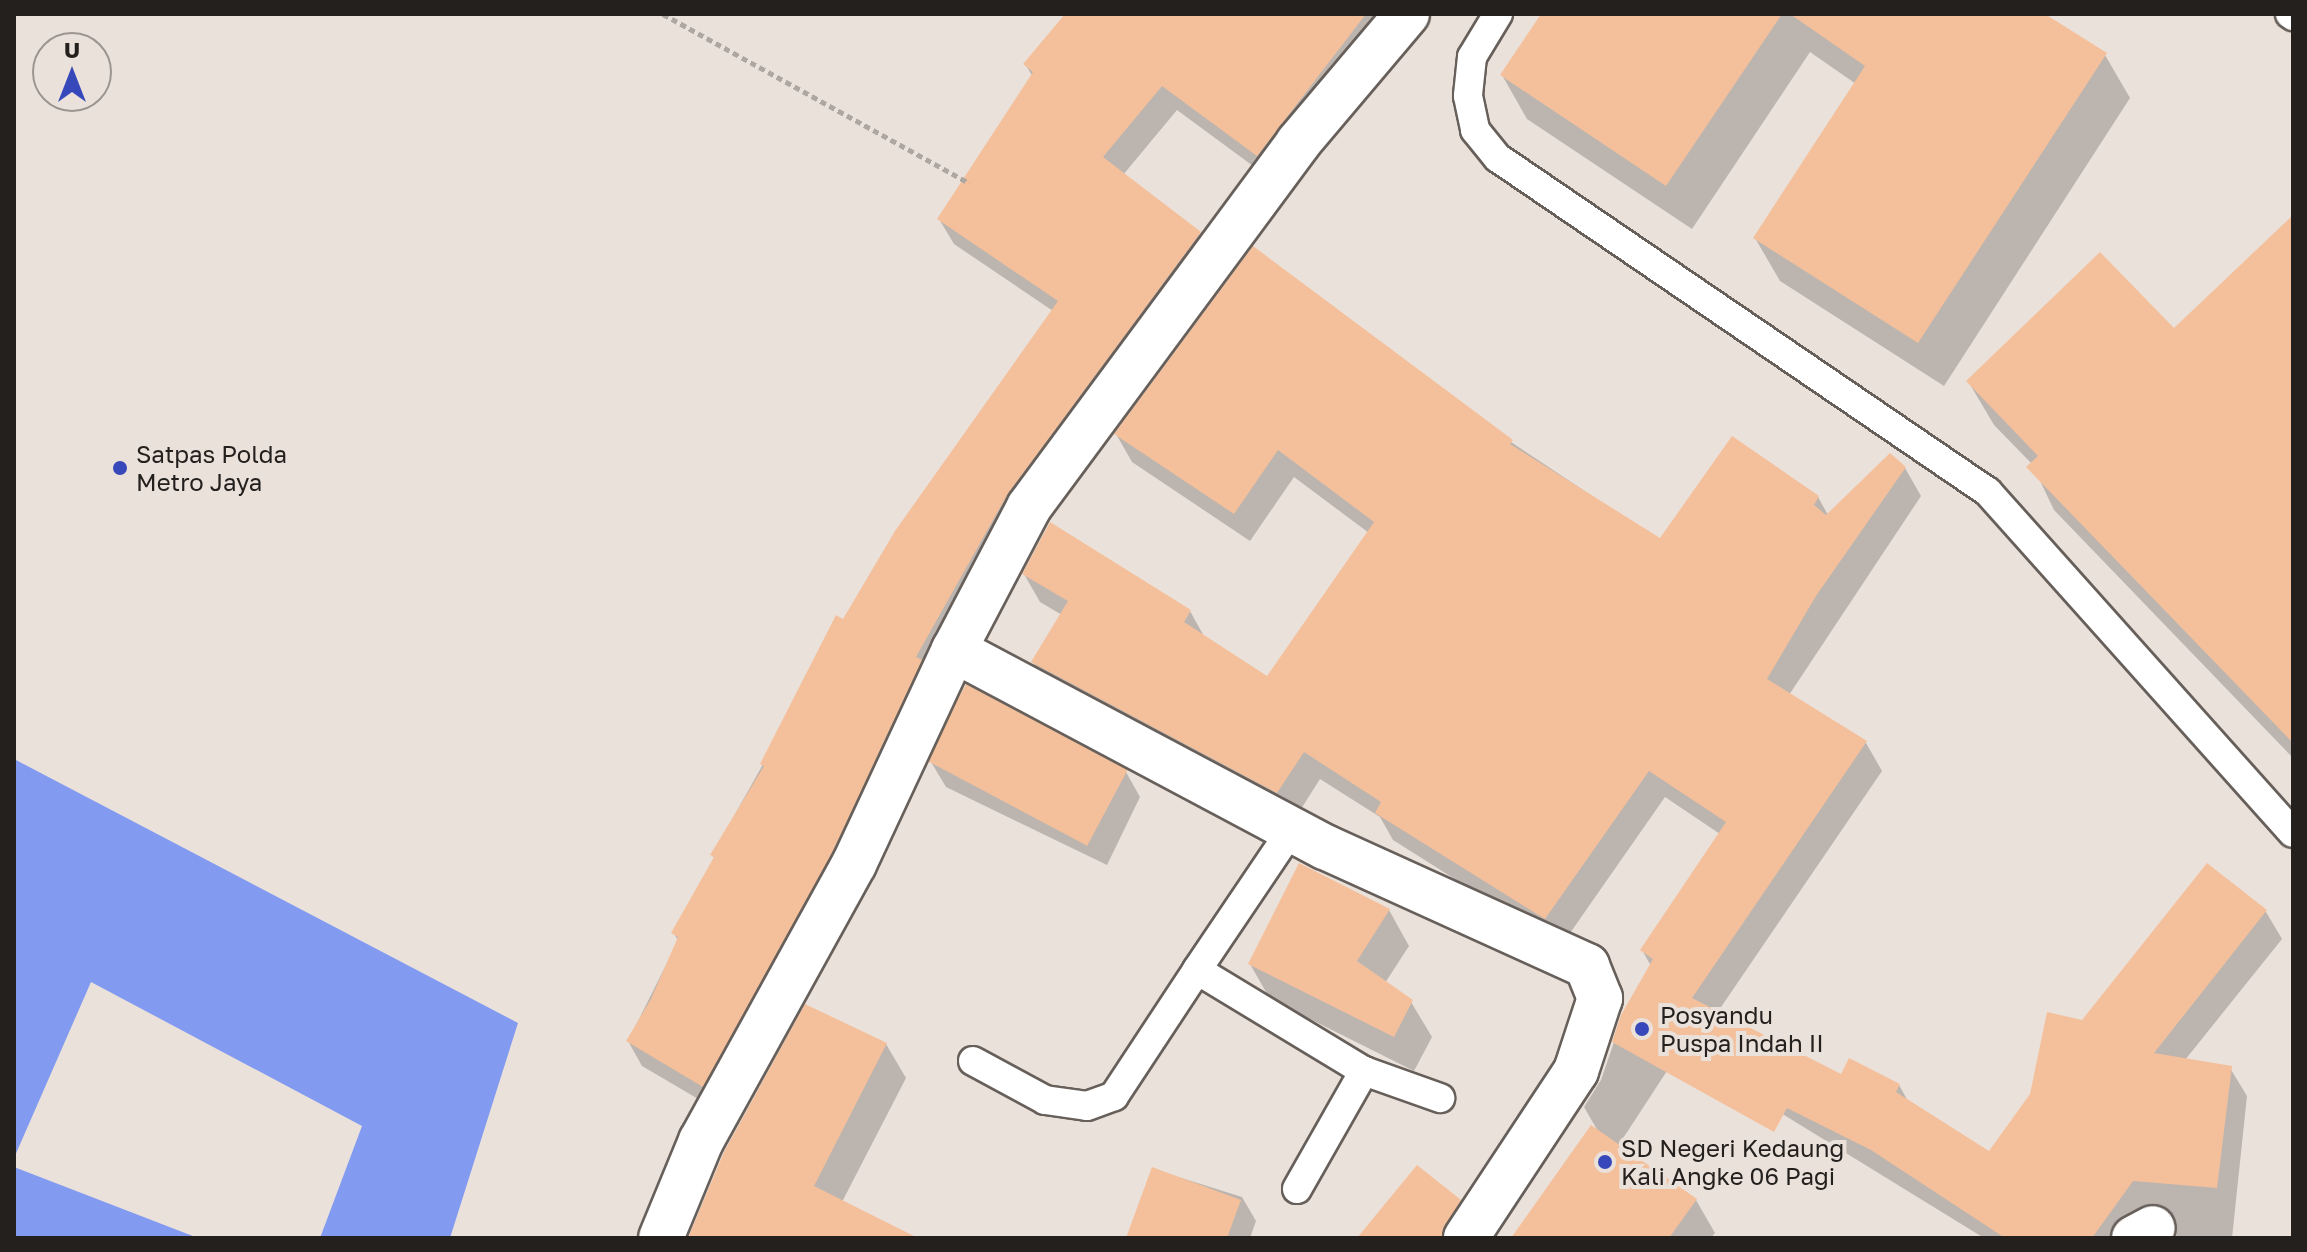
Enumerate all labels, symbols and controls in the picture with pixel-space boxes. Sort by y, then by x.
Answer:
north arrow [32,32,112,112]
text: U [64,36,80,63]
place label: Satpas Polda Metro Jaya [136,440,287,496]
marker: Satpas Polda Metro Jaya [111,459,129,477]
place label: Posyandu Puspa Indah II [1660,1001,1824,1057]
marker: Posyandu Puspa Indah II [1631,1018,1653,1040]
place label: SD Negeri Kedaung Kali Angke 06 Pagi [1621,1134,1844,1190]
marker: SD Negeri Kedaung Kali Angke 06 Pagi [1596,1153,1614,1171]

